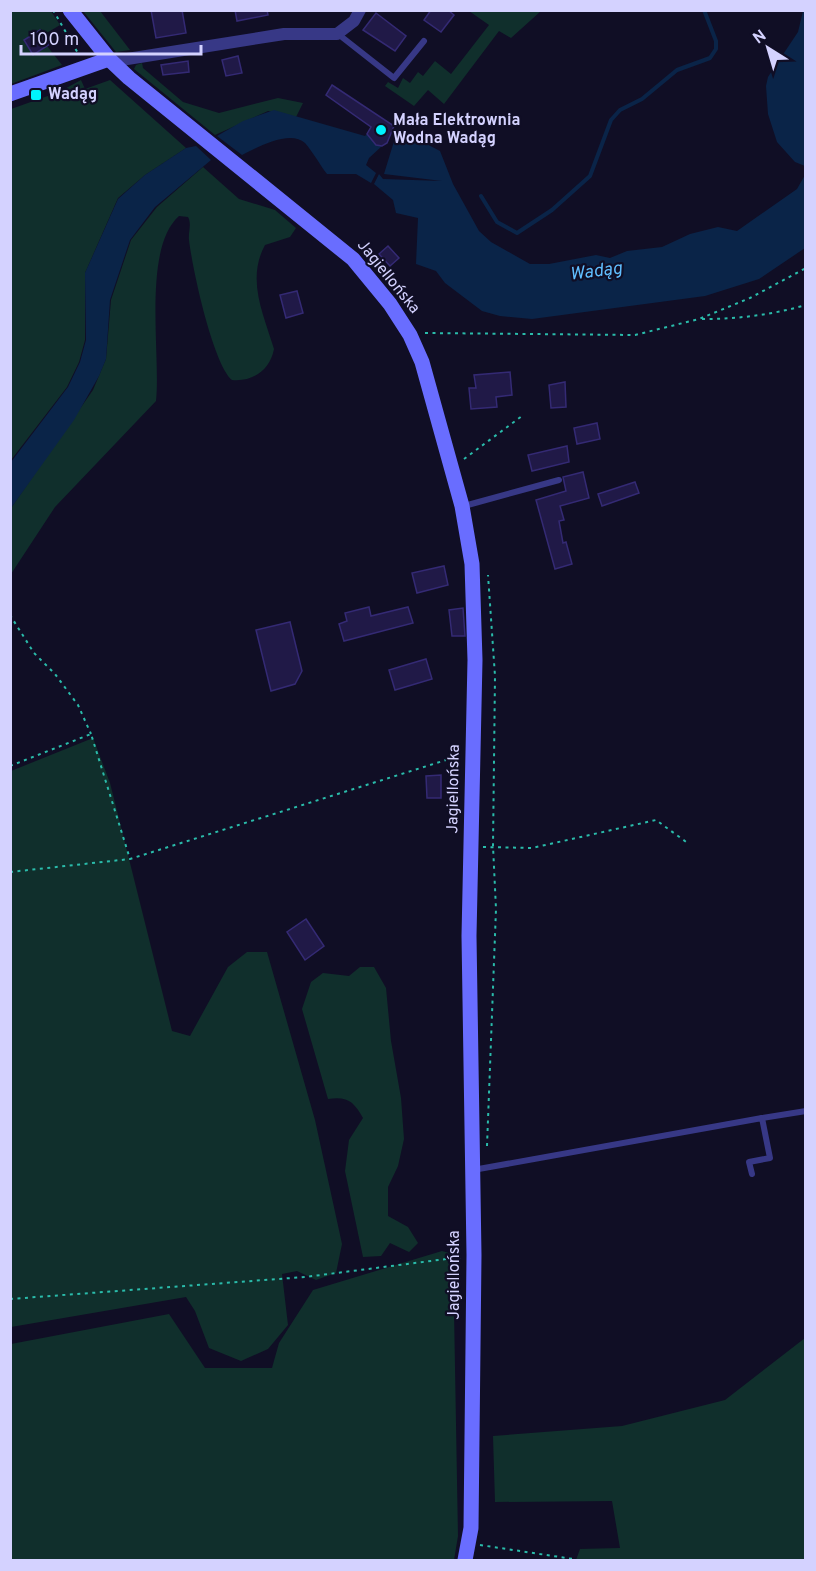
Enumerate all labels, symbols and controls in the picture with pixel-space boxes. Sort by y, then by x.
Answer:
scale bar [21,18,201,56]
north arrow [738,18,798,78]
text: N [750,26,771,49]
text: 100 m [30,29,79,52]
place label: Wadąg [48,85,97,105]
marker: Wadąg [29,88,43,102]
place label: Mała Elektrownia Wodna Wadąg [393,111,521,149]
marker: Mała Elektrownia Wodna Wadąg [374,123,388,137]
street label: Jagiellońska [352,236,424,318]
water label: Wadąg [569,257,624,287]
street label: Jagiellońska [443,744,465,834]
street label: Jagiellońska [445,1230,465,1320]

